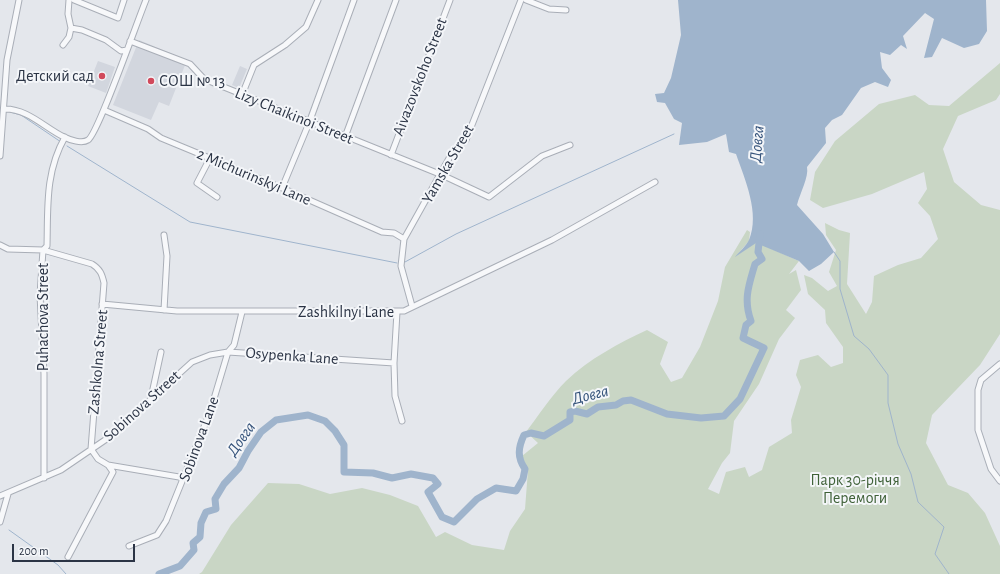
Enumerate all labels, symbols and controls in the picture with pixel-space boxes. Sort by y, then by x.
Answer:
street label: Aivazovskoho Street [389,15,451,139]
place label: Детский сад [16,66,94,86]
marker: Детский сад [97,71,107,81]
place label: СОШ № 13 [159,71,225,91]
marker: СОШ № 13 [146,76,156,86]
street label: Lizy Chaikinoi Street [232,84,356,148]
street label: Yamska Street [418,121,478,207]
water label: Довга [745,125,769,163]
street label: 2 Michurinskyi Lane [194,144,314,210]
street label: Puhachova Street [33,263,53,371]
street label: Zashkilnyi Lane [298,302,394,322]
street label: Zashkolna Street [84,309,112,415]
street label: Osypenka Lane [245,343,339,369]
street label: Sobinova Street [99,366,185,446]
water label: Довга [569,381,611,409]
street label: Sobinova Lane [175,394,223,484]
water label: Довга [222,418,260,460]
park label: Парк 30-річчя Перемоги [810,470,900,508]
scale bar [14,536,137,562]
text: 200 m [19,545,49,557]

